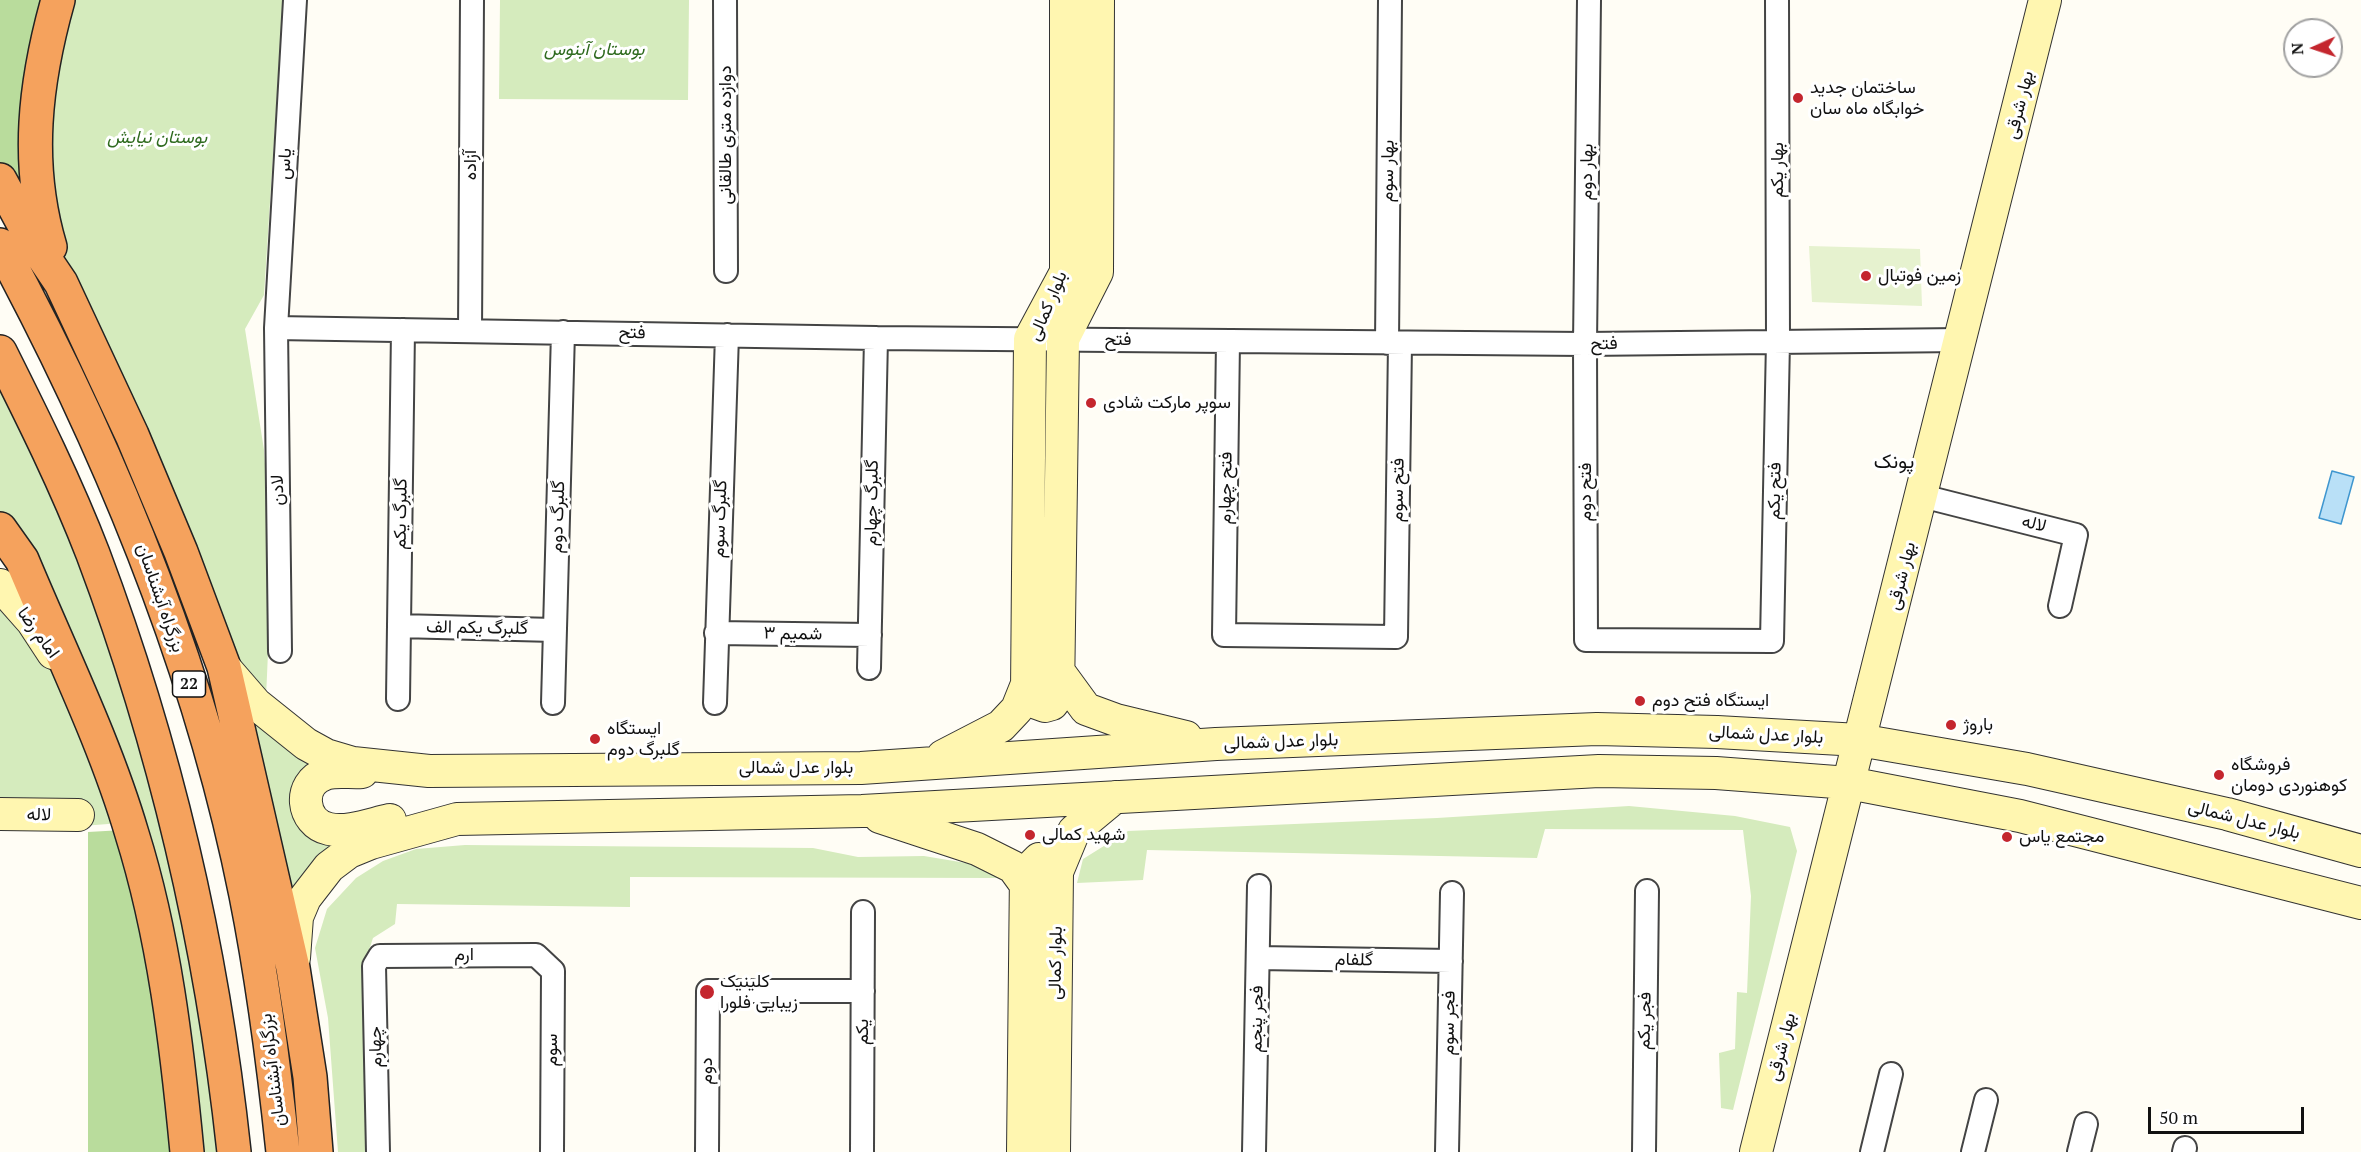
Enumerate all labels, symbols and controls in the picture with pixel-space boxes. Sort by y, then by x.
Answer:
north arrow [2283,18,2343,78]
park label: بوستان آبنوس [544,39,644,61]
text: N [2286,42,2308,55]
street label: دوازده متری طالقانی [715,65,737,205]
street label: بهار شرقی [2001,69,2039,141]
place label: ساختمان جدید خوابگاه ماه سان [1810,77,1924,119]
marker: ساختمان جدید خوابگاه ماه سان [1791,91,1805,105]
park label: بوستان نیایش [107,127,207,149]
street label: بهار سوم [1377,140,1399,202]
street label: بهار یکم [1767,142,1789,198]
street label: بهار دوم [1576,143,1598,201]
street label: یاس [273,148,297,180]
street label: آزاده [460,150,482,180]
place label: زمین فوتبال [1878,265,1961,287]
street label: بلوار کمالی [1024,268,1072,344]
marker: زمین فوتبال [1859,269,1873,283]
street label: فتح [618,322,646,344]
street label: فتح [1104,329,1132,351]
street label: فتح [1590,333,1618,355]
place label: سوپر مارکت شادی [1103,392,1231,414]
marker: سوپر مارکت شادی [1084,396,1098,410]
district label: پونک [1874,450,1914,474]
street label: فتح چهارم [1215,452,1237,524]
street label: فتح سوم [1387,458,1409,522]
street label: گلبرگ چهارم [860,460,884,546]
street label: فتح یکم [1764,462,1786,520]
street label: فتح دوم [1575,463,1597,521]
street label: لادن [267,474,289,506]
street label: گلبرگ یکم [390,478,412,550]
street label: گلبرگ دوم [546,480,570,554]
street label: گلبرگ سوم [708,480,732,558]
street label: لاله [2019,511,2049,537]
street label: بهار شرقی [1883,540,1921,612]
street label: بزرگراه آبشناسان [131,541,189,655]
street label: امام رضا [12,603,64,663]
street label: گلبرگ یکم الف [426,616,528,640]
street label: شمیم ۳ [763,623,823,645]
road number: 22 [172,671,206,697]
place label: ایستگاه فتح دوم [1652,690,1769,712]
marker: ایستگاه فتح دوم [1633,694,1647,708]
place label: باروژ [1963,714,1993,736]
place label: ایستگاه گلبرگ دوم [607,718,680,760]
marker: باروژ [1944,718,1958,732]
street label: بلوار عدل شمالی [1708,721,1824,749]
street label: بلوار عدل شمالی [1223,729,1339,755]
marker: ایستگاه گلبرگ دوم [588,732,602,746]
place label: فروشگاه کوهنوردی دومان [2231,754,2347,796]
street label: بلوار عدل شمالی [739,757,853,779]
marker: فروشگاه کوهنوردی دومان [2212,768,2226,782]
street label: بلوار عدل شمالی [2186,796,2302,844]
street label: لاله [26,804,52,826]
place label: شهید کمالی [1042,824,1126,846]
place label: مجتمع یاس [2019,826,2104,848]
marker: شهید کمالی [1023,828,1037,842]
marker: مجتمع یاس [2000,830,2014,844]
street label: بلوار کمالی [1045,926,1067,1000]
street label: ارم [454,944,474,966]
street label: گلفام [1335,949,1373,971]
place label: کلینیک زیبایی فلورا [720,971,798,1014]
marker: کلینیک زیبایی فلورا [698,983,716,1001]
street label: فجر پنجم [1246,985,1268,1053]
street label: فجر سوم [1438,990,1460,1056]
street label: فجر یکم [1634,992,1656,1050]
street label: بهار شرقی [1763,1011,1801,1083]
street label: بزرگراه آبشناسان [255,1012,291,1128]
street label: یکم [852,1019,874,1045]
street label: چهارم [365,1026,387,1068]
street label: سوم [541,1034,563,1066]
street label: دوم [696,1057,718,1085]
scale bar [2151,1095,2307,1133]
text: 50 m [2159,1105,2198,1129]

